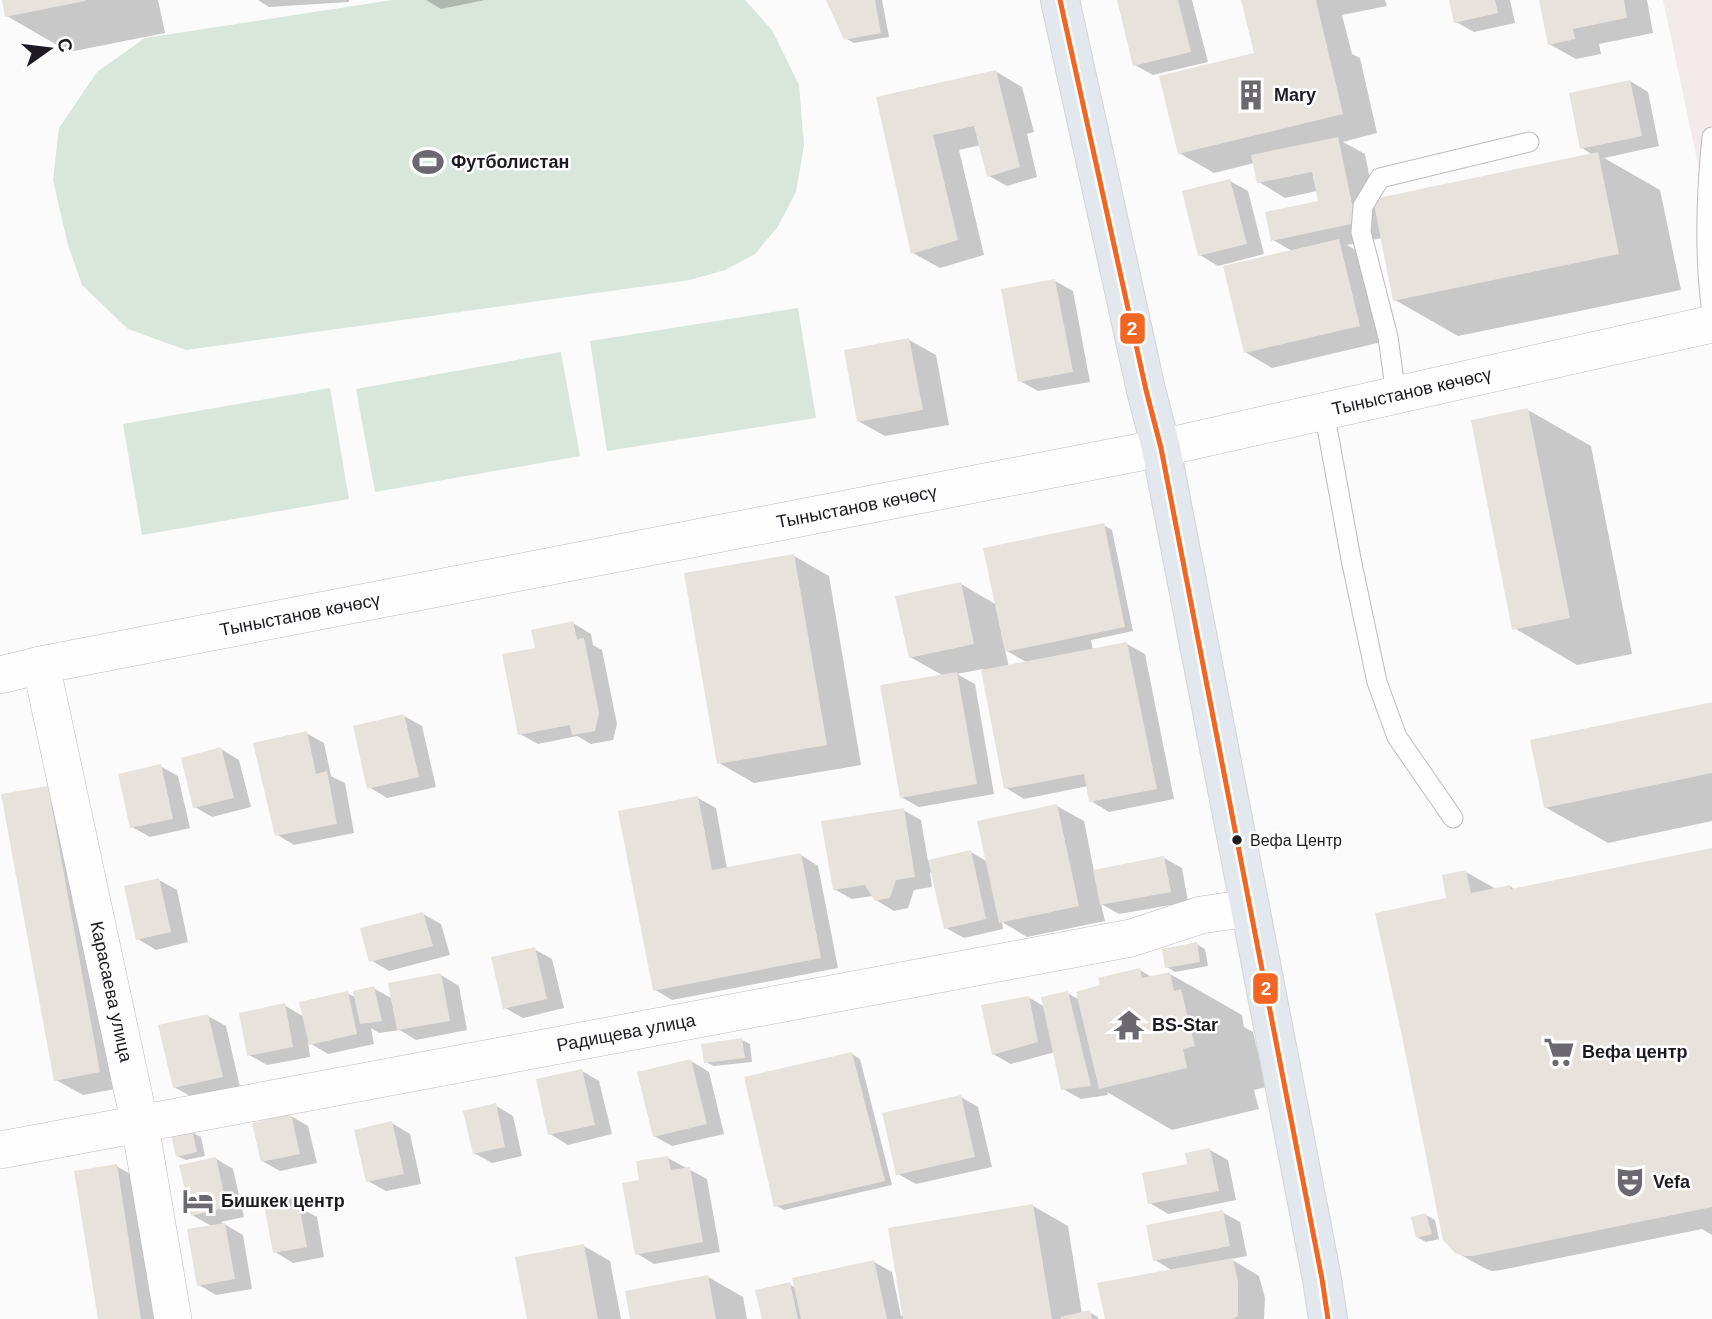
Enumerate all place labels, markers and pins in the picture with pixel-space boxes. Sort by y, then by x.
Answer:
building icon: Mary [1234,78,1268,112]
place label: Mary [1274,85,1316,105]
sports icon: Футболистан [411,145,445,179]
place label: Футболистан [451,152,569,172]
place label: Вефа Центр [1250,832,1342,849]
marker: Вефа Центр [1230,833,1244,847]
temple icon: BS-Star [1112,1008,1146,1042]
place label: BS-Star [1152,1015,1218,1035]
supermarket icon: Вефа центр [1542,1035,1576,1069]
place label: Вефа центр [1582,1042,1688,1062]
theatre icon: Vefa [1613,1165,1647,1199]
place label: Vefa [1653,1172,1691,1192]
hotel icon: Бишкек центр [181,1184,215,1218]
place label: Бишкек центр [221,1191,345,1211]

